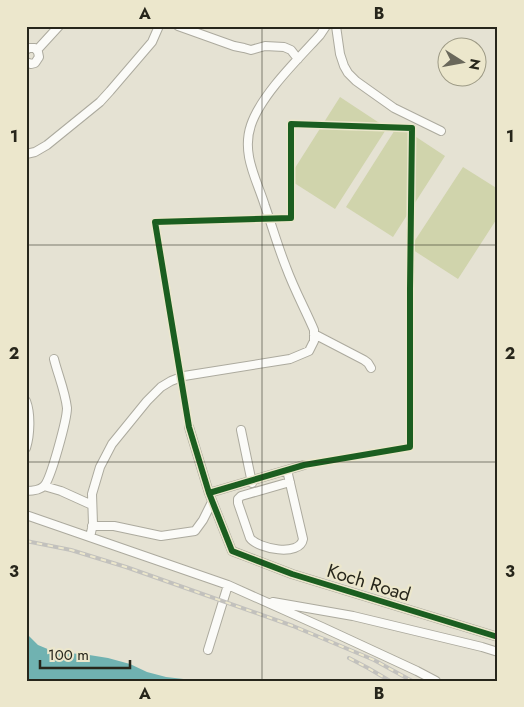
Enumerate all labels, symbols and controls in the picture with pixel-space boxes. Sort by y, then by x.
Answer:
text: A [138,2,151,25]
text: B [374,2,384,25]
north arrow [436,38,486,88]
text: N [464,57,486,72]
text: 1 [10,125,18,148]
text: 1 [506,125,514,148]
text: 2 [9,342,19,365]
text: 2 [505,342,515,365]
street label: Koch Road [324,557,414,608]
text: 3 [9,560,19,583]
text: 3 [505,560,515,583]
scale bar [40,637,130,669]
text: 100 m [48,644,89,666]
text: A [138,682,151,705]
text: B [374,682,384,705]

